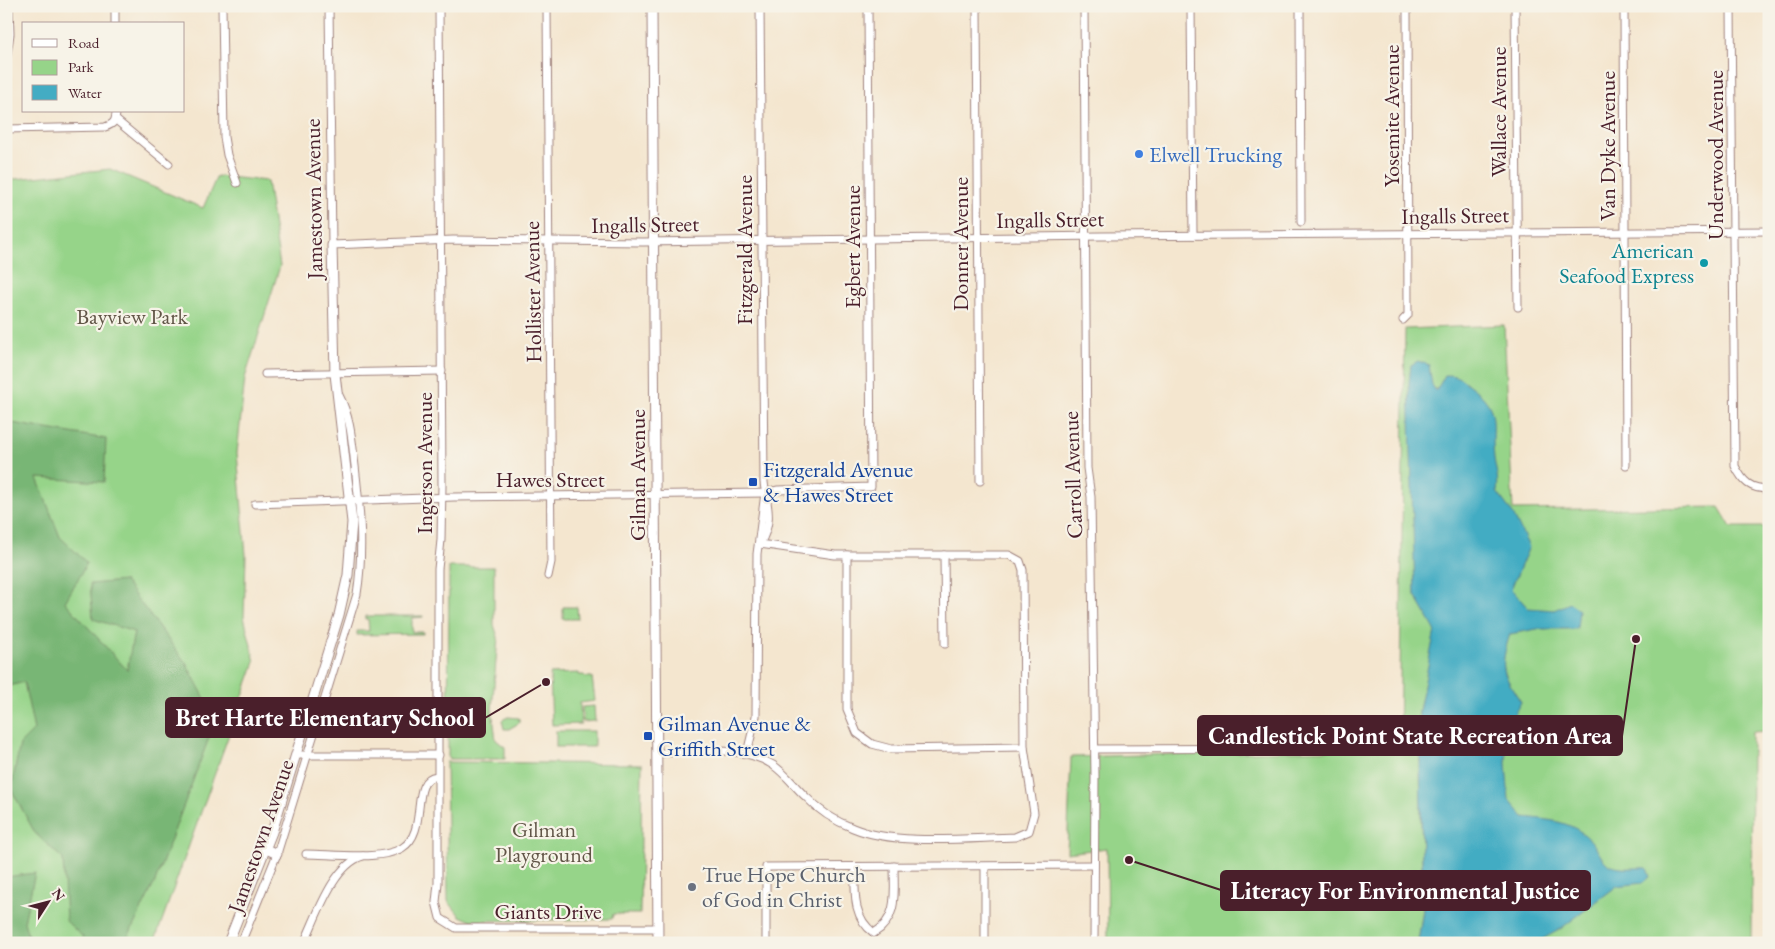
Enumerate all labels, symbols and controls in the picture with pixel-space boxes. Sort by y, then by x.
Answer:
legend [22,22,185,112]
text: Road [68,33,100,52]
street label: Yosemite Avenue [1377,44,1406,187]
street label: Wallace Avenue [1484,46,1513,177]
text: Park [68,57,95,76]
street label: Underwood Avenue [1701,70,1730,240]
street label: Van Dyke Avenue [1593,71,1622,221]
text: Water [68,83,102,102]
street label: Jamestown Avenue [298,118,329,282]
place label: Elwell Trucking [1149,140,1283,169]
marker: Elwell Trucking [1133,148,1145,160]
street label: Fitzgerald Avenue [730,175,759,325]
street label: Donner Avenue [946,176,975,311]
street label: Egbert Avenue [838,185,867,309]
street label: Ingalls Street [1401,200,1509,231]
street label: Ingalls Street [996,204,1104,235]
street label: Ingalls Street [591,209,699,240]
street label: Hollister Avenue [517,220,548,363]
place label: American Seafood Express [1559,236,1694,290]
marker: American Seafood Express [1698,257,1710,269]
park label: Bayview Park [76,302,189,331]
street label: Ingerson Avenue [410,392,439,534]
street label: Gilman Avenue [623,409,652,541]
street label: Carroll Avenue [1056,410,1089,539]
place label: Fitzgerald Avenue & Hawes Street [763,455,914,509]
street label: Hawes Street [495,465,605,494]
marker: Fitzgerald Avenue & Hawes Street [747,476,759,488]
callout: Bret Harte Elementary School [166,698,485,737]
text: Bret Harte Elementary School [175,702,475,734]
place label: Gilman Avenue & Griffith Street [658,709,811,763]
callout: Candlestick Point State Recreation Area [1198,716,1622,755]
text: Candlestick Point State Recreation Area [1208,720,1612,751]
marker: Gilman Avenue & Griffith Street [642,730,654,742]
street label: Jamestown Avenue [220,755,300,919]
park label: Gilman Playground [495,815,594,869]
place label: True Hope Church of God in Christ [702,860,866,914]
callout: Literacy For Environmental Justice [1221,871,1590,910]
text: Literacy For Environmental Justice [1230,875,1580,907]
north arrow [22,876,72,926]
marker: True Hope Church of God in Christ [686,881,698,893]
text: N [48,884,70,905]
street label: Giants Drive [494,897,602,926]

